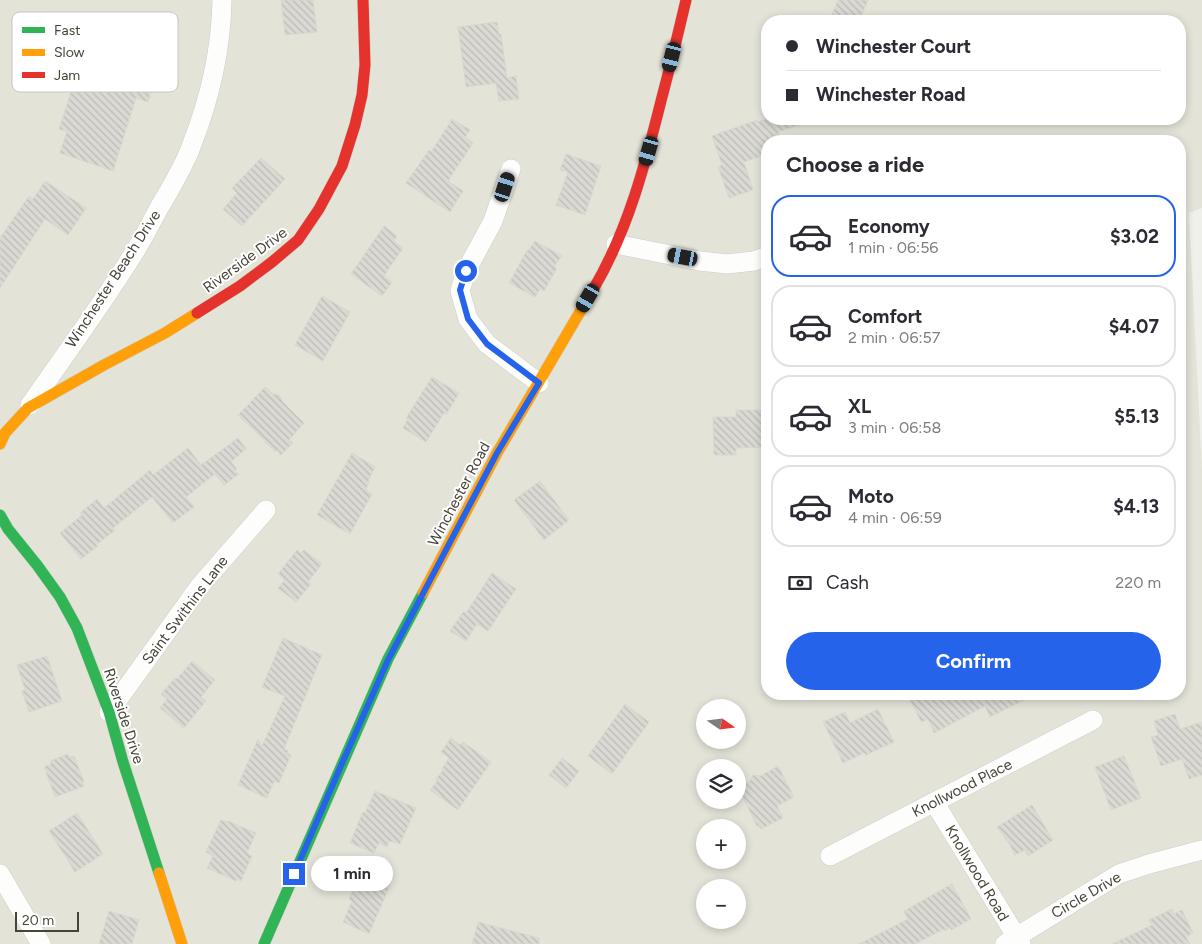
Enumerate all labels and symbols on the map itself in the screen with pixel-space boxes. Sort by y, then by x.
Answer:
legend [12,12,178,92]
text: Fast [54,22,80,39]
car [661,41,682,73]
text: Slow [54,44,85,61]
text: Jam [54,67,80,84]
car [637,135,660,167]
car [493,170,516,204]
street label: Winchester Beach Drive [62,207,164,351]
street label: Riverside Drive [199,223,291,297]
car [666,247,699,267]
route start [455,260,477,282]
car [574,281,601,315]
street label: Winchester Road [424,439,494,549]
street label: Saint Swithins Lane [138,552,232,668]
street label: Riverside Drive [100,666,148,766]
north arrow [696,699,746,749]
street label: Knollwood Place [909,755,1015,821]
street label: Knollwood Road [941,822,1013,924]
callout: 1 min [312,856,394,892]
route end [283,863,305,885]
street label: Circle Drive [1048,868,1124,922]
scale bar [15,909,79,932]

